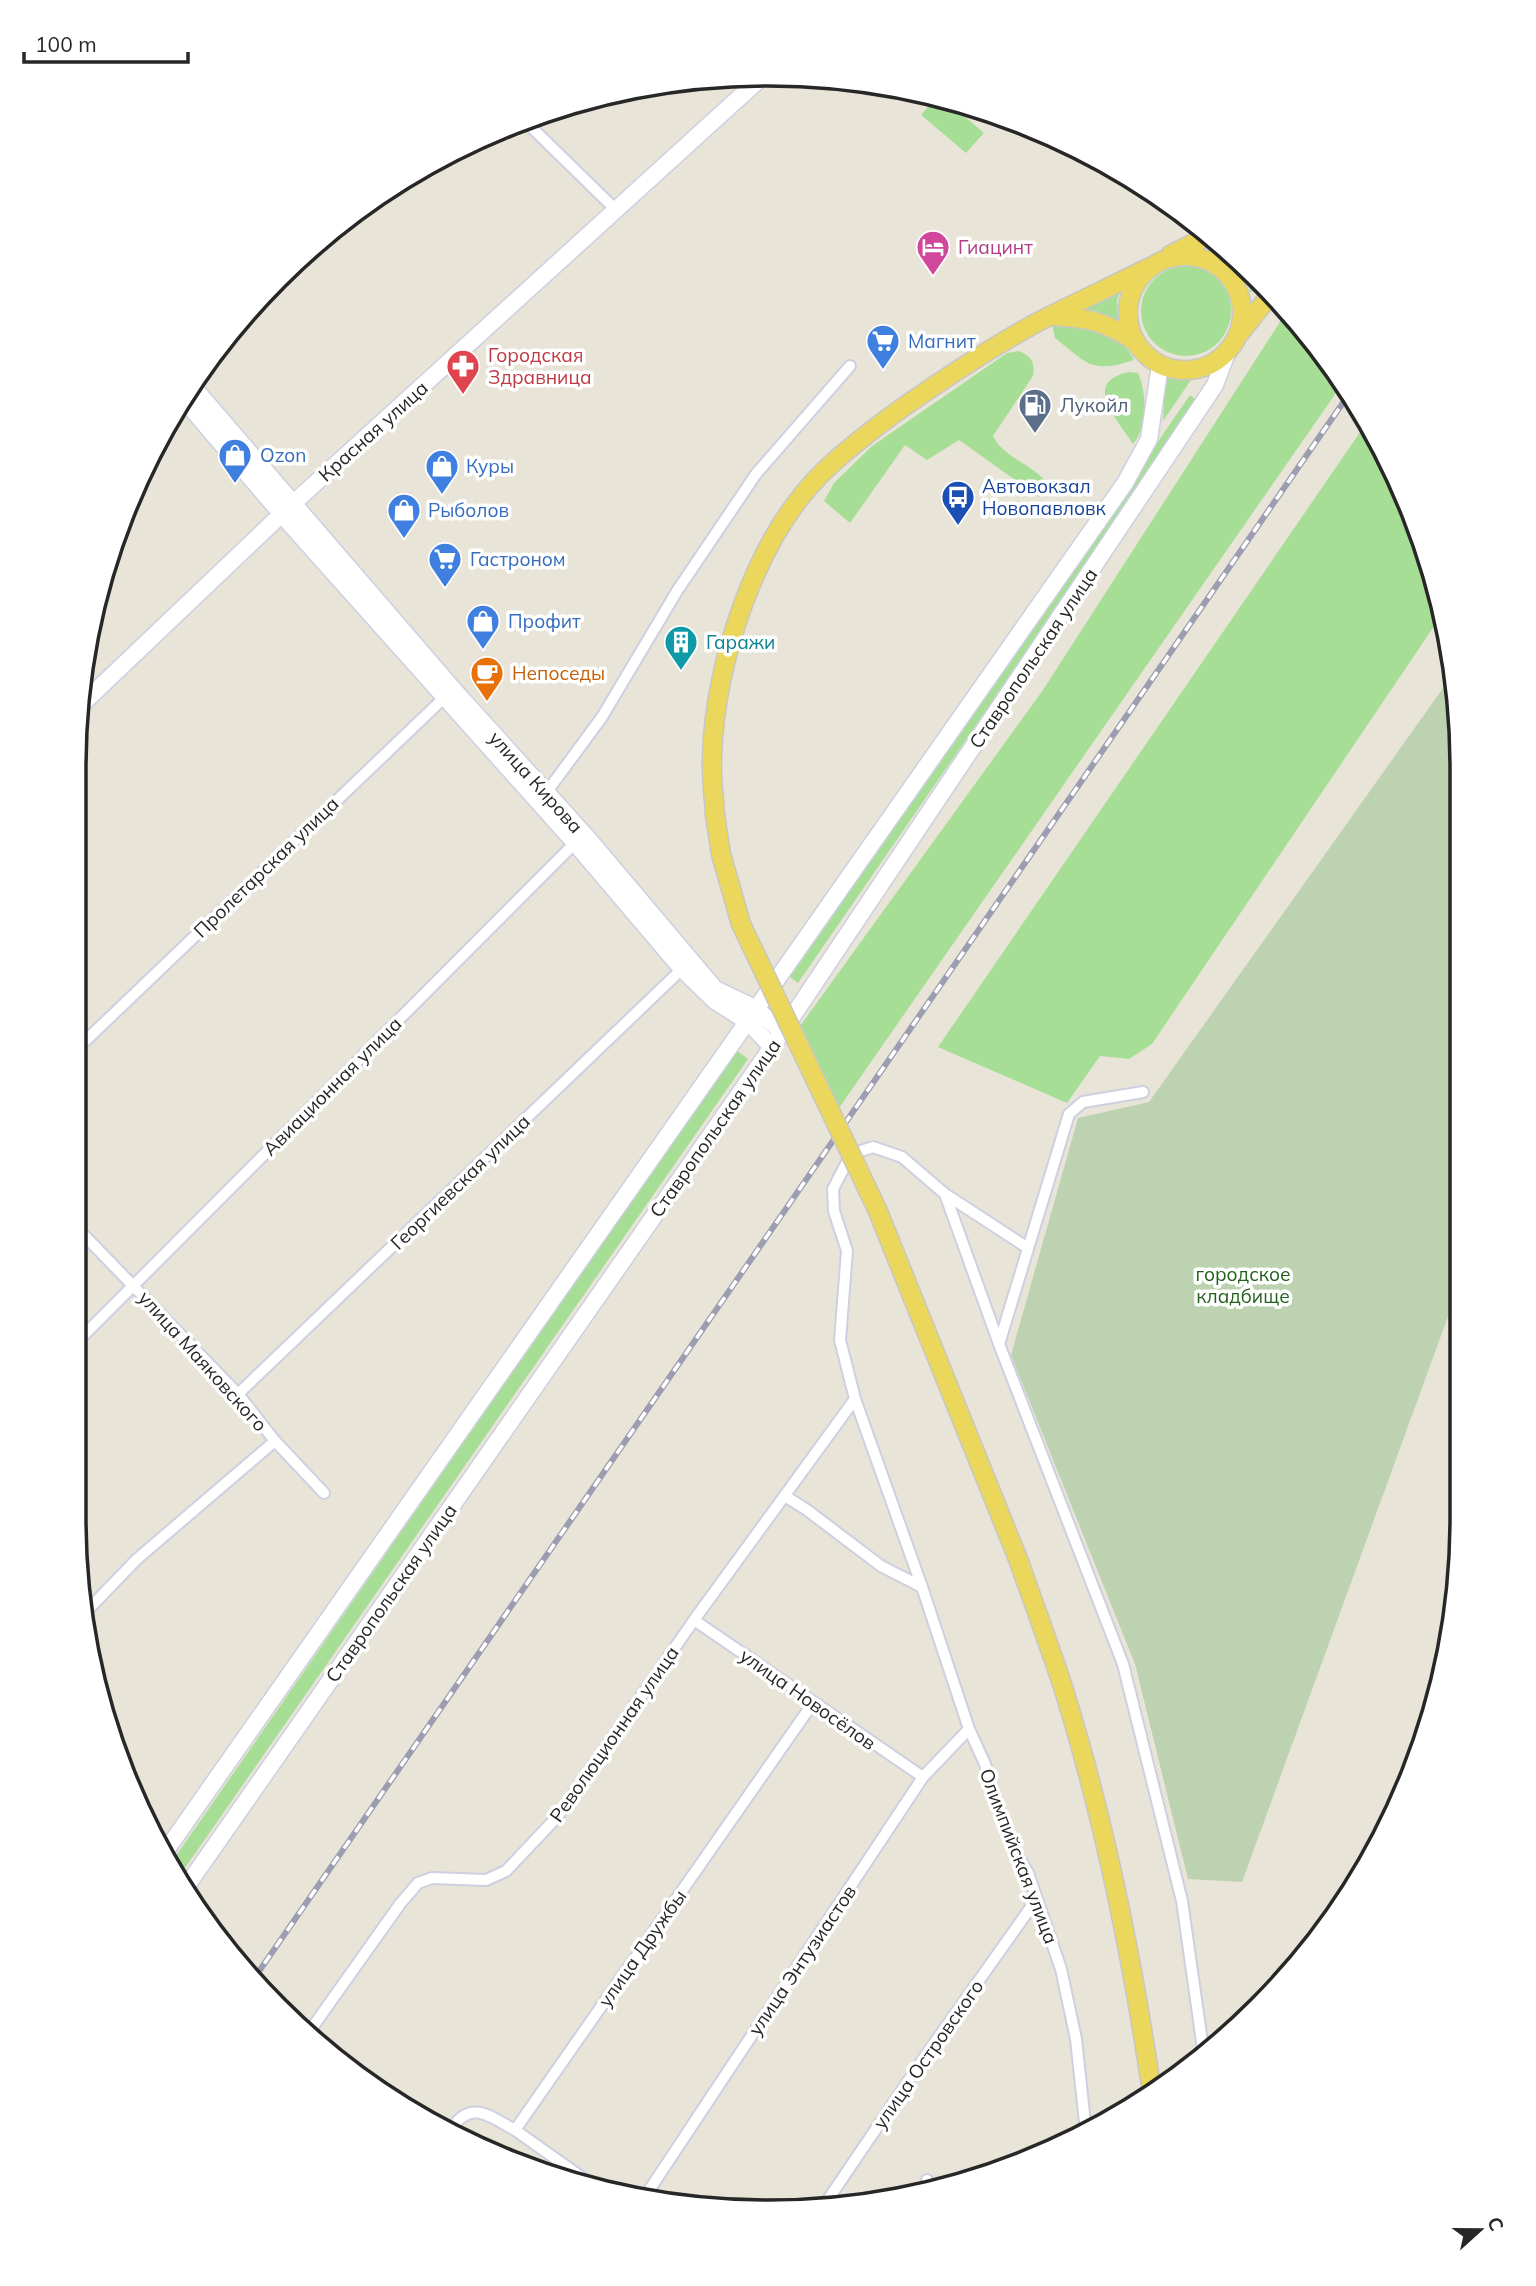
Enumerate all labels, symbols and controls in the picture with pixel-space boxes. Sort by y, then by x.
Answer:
scale bar [24,21,189,65]
text: 100 m [35,31,97,57]
hotel icon: Гиацинт [914,228,952,277]
place label: Гиацинт [958,235,1033,259]
supermarket icon: Магнит [864,322,902,371]
place label: Магнит [908,329,976,353]
place label: Городская Здравница [488,343,592,389]
pharmacy icon: Городская Здравница [444,347,482,396]
street label: Красная улица [313,376,433,486]
fuel station icon: Лукойл [1016,386,1054,435]
place label: Лукойл [1060,393,1128,417]
shop icon: Ozon [216,436,254,485]
place label: Ozon [260,443,306,467]
shop icon: Куры [423,447,461,496]
place label: Куры [466,454,514,478]
place label: Автовокзал Новопавловк [982,474,1107,520]
bus stop icon: Автовокзал Новопавловк [939,478,977,527]
shop icon: Рыболов [385,491,423,540]
place label: Рыболов [428,498,509,522]
supermarket icon: Гастроном [426,540,464,589]
place label: Гастроном [470,547,566,571]
street label: Ставропольская улица [964,563,1102,753]
shop icon: Профит [464,602,502,651]
place label: Профит [508,609,581,633]
building icon: Гаражи [662,623,700,672]
place label: Гаражи [706,630,775,654]
cafe icon: Непоседы [468,654,506,703]
place label: Непоседы [512,661,605,685]
street label: улица Кирова [484,726,588,838]
street label: Пролетарская улица [188,791,344,943]
street label: Авиационная улица [258,1012,406,1160]
street label: Ставропольская улица [644,1034,786,1222]
street label: Георгиевская улица [385,1109,535,1255]
park label: городское кладбище [1195,1262,1291,1308]
street label: улица Маяковского [134,1286,272,1436]
street label: Ставропольская улица [320,1499,462,1687]
street label: Революционная улица [544,1641,684,1827]
street label: улица Новосёлов [735,1643,881,1755]
street label: Олимпийская улица [975,1765,1063,1947]
street label: улица Энтузиастов [743,1880,861,2040]
street label: улица Дружбы [593,1885,691,2011]
street label: улица Островского [867,1975,989,2133]
north arrow [1445,2195,1515,2265]
text: С [1482,2214,1509,2234]

